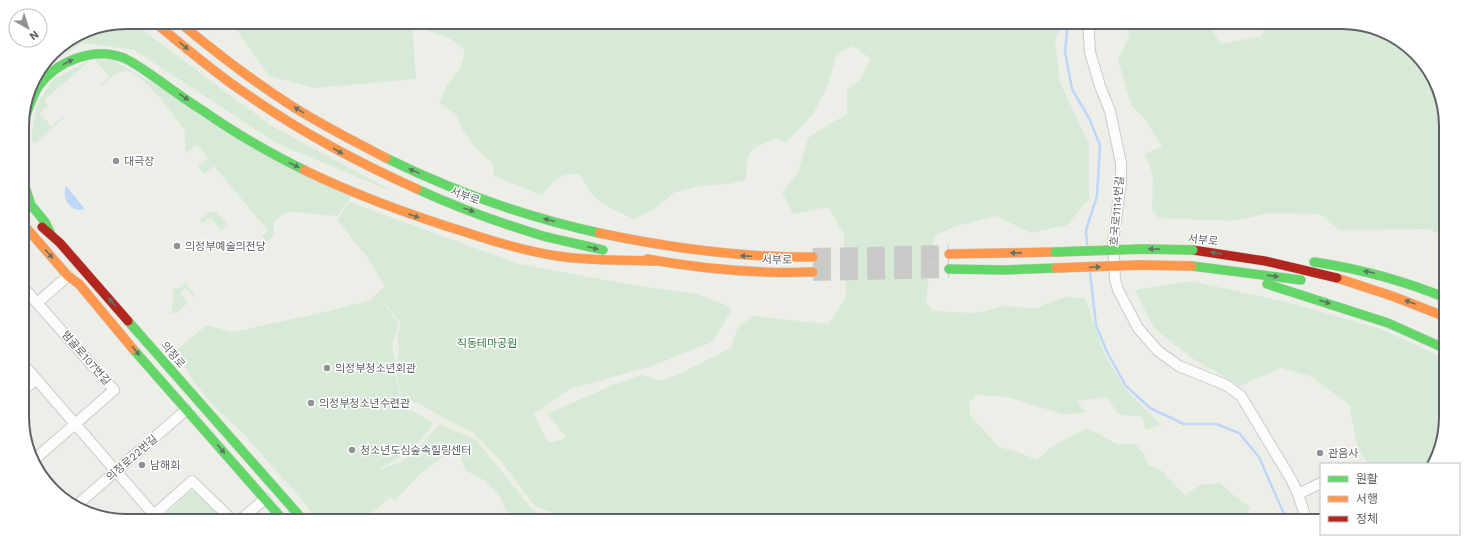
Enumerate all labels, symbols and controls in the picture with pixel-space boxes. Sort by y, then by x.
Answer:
north arrow [8,8,48,48]
text: N [27,28,41,43]
one-way arrow [178,42,189,51]
one-way arrow [62,59,74,66]
one-way arrow [179,93,189,101]
one-way arrow [294,106,304,114]
one-way arrow [332,147,343,154]
place label: 대극장 [124,155,154,168]
marker: 대극장 [111,156,121,166]
one-way arrow [289,162,300,168]
one-way arrow [408,168,420,174]
street label: 호국로1114번길 [1107,175,1127,247]
street label: 서부로 [449,185,481,207]
one-way arrow [463,207,475,213]
one-way arrow [408,213,420,219]
one-way arrow [543,217,555,223]
street label: 서부로 [1187,232,1219,248]
place label: 의정부예술의전당 [185,240,266,253]
marker: 의정부예술의전당 [172,241,182,251]
one-way arrow [587,245,599,251]
one-way arrow [1147,246,1160,252]
one-way arrow [45,249,54,260]
one-way arrow [1009,250,1022,256]
one-way arrow [1210,250,1222,256]
one-way arrow [739,253,752,259]
street label: 서부로 [762,253,792,267]
one-way arrow [1089,264,1102,270]
one-way arrow [1363,268,1375,274]
one-way arrow [1267,273,1279,279]
one-way arrow [108,297,117,307]
one-way arrow [1319,299,1331,305]
one-way arrow [1403,299,1415,305]
street label: 범골로107번길 [59,328,113,388]
park label: 직동테마공원 [457,337,517,350]
street label: 의정로 [158,339,188,371]
one-way arrow [132,345,141,356]
place label: 의정부청소년회관 [335,362,416,375]
marker: 의정부청소년회관 [322,363,332,373]
place label: 의정부청소년수련관 [319,397,410,410]
marker: 의정부청소년수련관 [306,398,316,408]
street label: 의정로22번길 [104,432,160,484]
one-way arrow [217,444,226,454]
place label: 청소년도심숲속힐링센터 [360,444,471,457]
marker: 청소년도심숲속힐링센터 [347,445,357,455]
place label: 관음사 [1328,447,1358,460]
marker: 관음사 [1315,448,1325,458]
place label: 남해회 [150,459,180,472]
marker: 남해회 [137,460,147,470]
legend [1320,463,1460,535]
text: 원활 [1356,472,1378,486]
text: 서행 [1356,492,1378,506]
text: 정체 [1356,512,1378,526]

